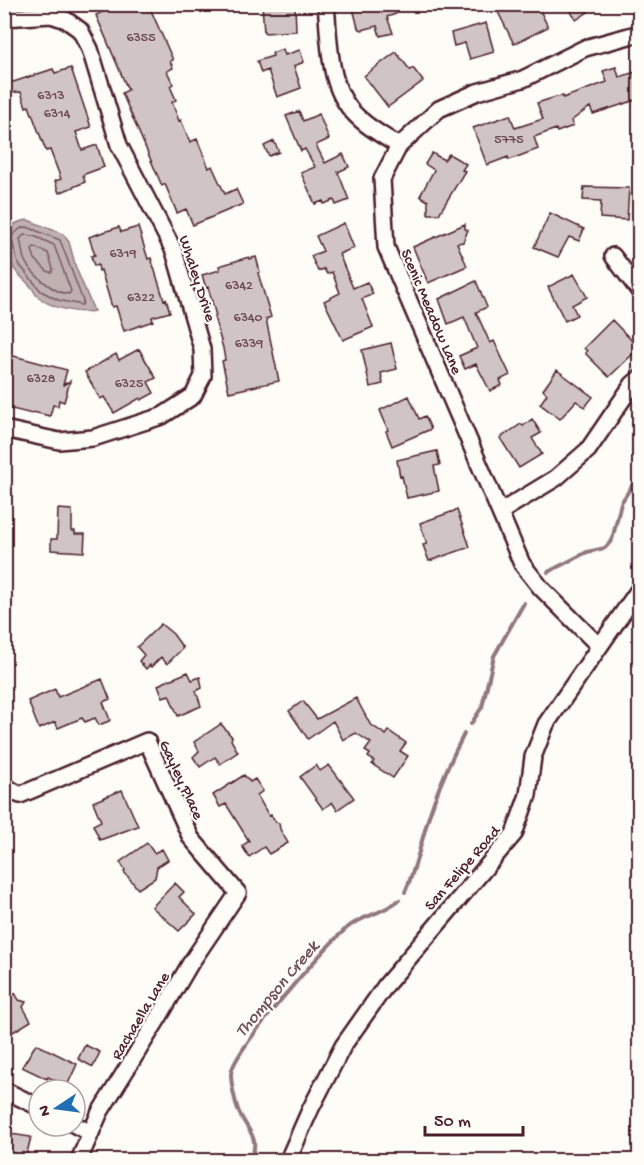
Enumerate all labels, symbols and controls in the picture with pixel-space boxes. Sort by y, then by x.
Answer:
house number: 6355 [126,30,156,47]
house number: 6313 [37,88,65,105]
house number: 6314 [44,106,71,123]
house number: 5775 [494,132,524,149]
street label: Whaley Drive [173,234,219,325]
house number: 6319 [109,246,137,263]
street label: Scenic Meadow Lane [395,247,465,378]
house number: 6342 [225,278,253,295]
house number: 6322 [127,290,155,307]
house number: 6340 [234,310,263,327]
house number: 6339 [235,336,263,353]
house number: 6328 [27,371,56,388]
house number: 6325 [115,376,143,393]
street label: Gayley Place [153,738,207,824]
street label: San Felipe Road [422,822,507,916]
water label: Thompson Creek [232,936,326,1042]
street label: Rachaella Lane [108,969,176,1064]
north arrow [27,1078,87,1138]
scale bar [425,1099,522,1137]
text: N [35,1103,56,1118]
text: 50 m [434,1112,471,1133]

